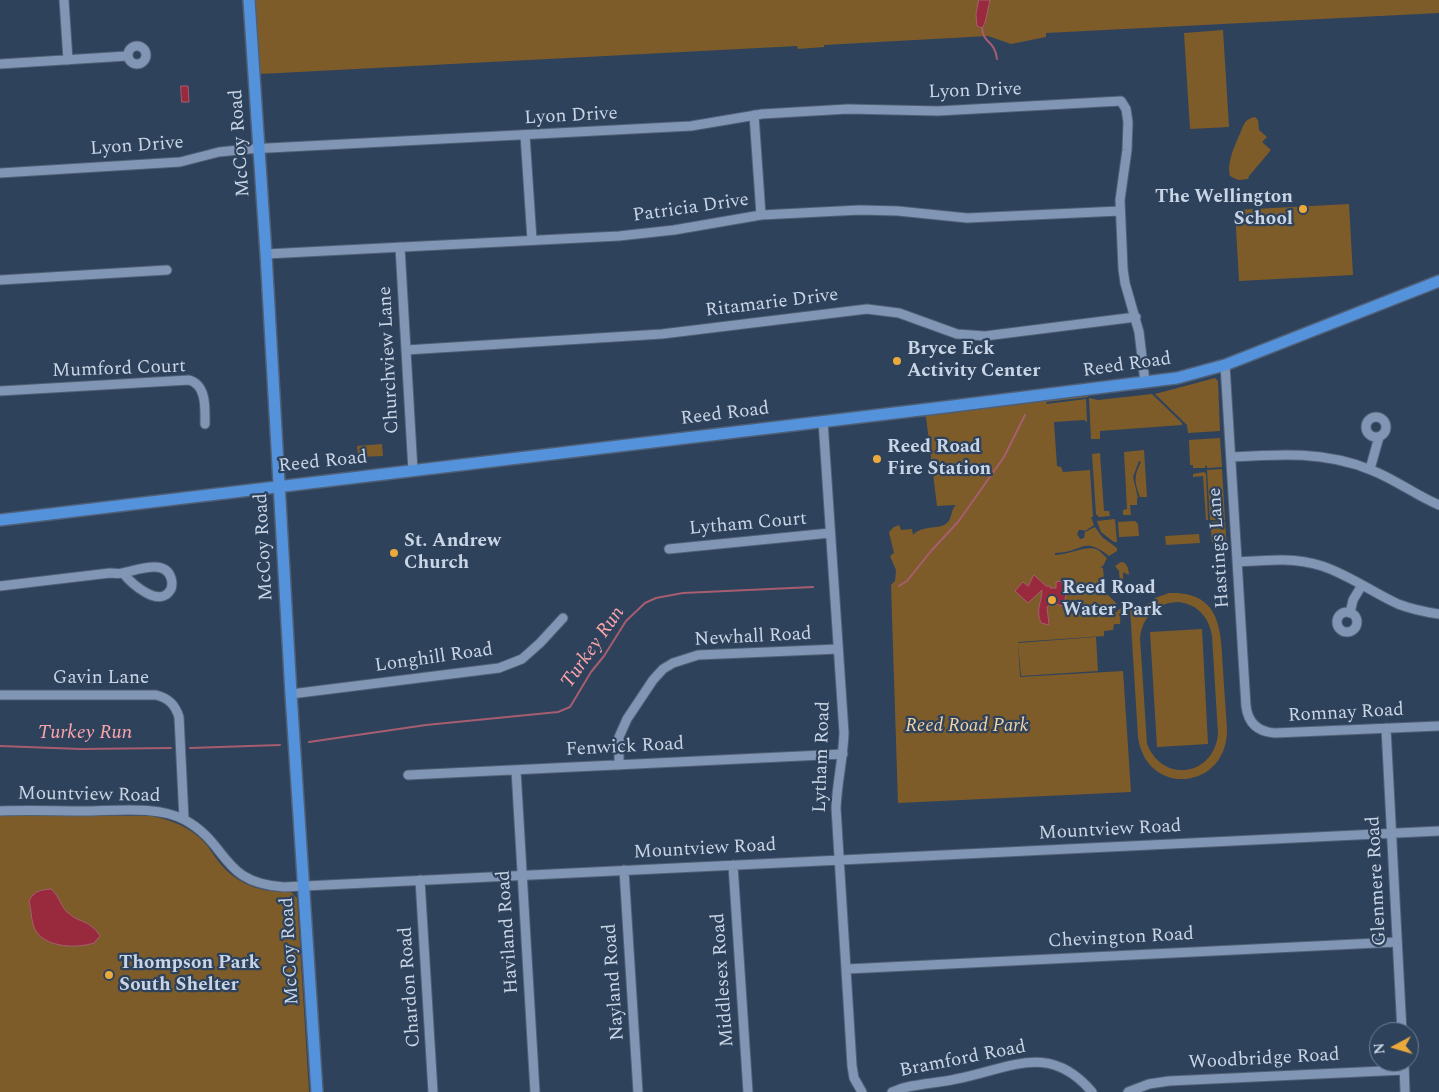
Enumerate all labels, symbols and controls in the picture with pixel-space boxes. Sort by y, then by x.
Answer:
street label: Lyon Drive [928,79,1022,105]
street label: McCoy Road [226,88,256,198]
street label: Lyon Drive [524,103,618,131]
street label: Lyon Drive [90,132,184,162]
place label: The Wellington School [1155,187,1293,231]
street label: Patricia Drive [631,190,751,228]
marker: The Wellington School [1297,203,1309,215]
street label: Ritamarie Drive [704,285,840,323]
street label: Churchview Lane [375,286,405,434]
place label: Bryce Eck Activity Center [907,339,1040,383]
street label: Reed Road [1081,349,1173,383]
marker: Bryce Eck Activity Center [891,355,903,367]
street label: Mumford Court [52,356,186,384]
street label: Reed Road [679,398,771,432]
place label: Reed Road Fire Station [887,437,991,481]
street label: Reed Road [277,447,369,479]
marker: Reed Road Fire Station [871,453,883,465]
street label: Hastings Lane [1204,487,1236,609]
street label: McCoy Road [251,492,279,602]
street label: Lytham Court [688,509,808,541]
place label: St. Andrew Church [404,531,501,575]
marker: St. Andrew Church [388,547,400,559]
place label: Reed Road Water Park [1062,578,1162,622]
marker: Reed Road Water Park [1046,594,1058,606]
water label: Turkey Run [557,602,631,694]
street label: Newhall Road [694,624,812,652]
street label: Longhill Road [373,639,495,679]
street label: Gavin Lane [53,668,149,690]
street label: Romnay Road [1287,700,1405,728]
street label: Lytham Road [810,701,836,813]
park label: Reed Road Park [905,716,1029,738]
water label: Turkey Run [38,722,132,746]
street label: Fenwick Road [565,734,685,762]
street label: Mountview Road [17,783,161,809]
street label: Glenmere Road [1363,815,1393,947]
street label: Mountview Road [1038,816,1182,846]
street label: Mountview Road [633,835,777,865]
street label: Haviland Road [493,869,525,995]
street label: McCoy Road [277,896,305,1006]
street label: Middlesex Road [708,912,740,1048]
street label: Nayland Road [600,923,630,1041]
street label: Chevington Road [1047,924,1195,954]
street label: Chardon Road [395,926,427,1048]
place label: Thompson Park South Shelter [119,953,260,997]
marker: Thompson Park South Shelter [103,969,115,981]
north arrow [1369,1022,1419,1072]
street label: Bramford Road [898,1037,1028,1083]
text: N [1369,1042,1391,1055]
street label: Woodbridge Road [1188,1045,1340,1075]

